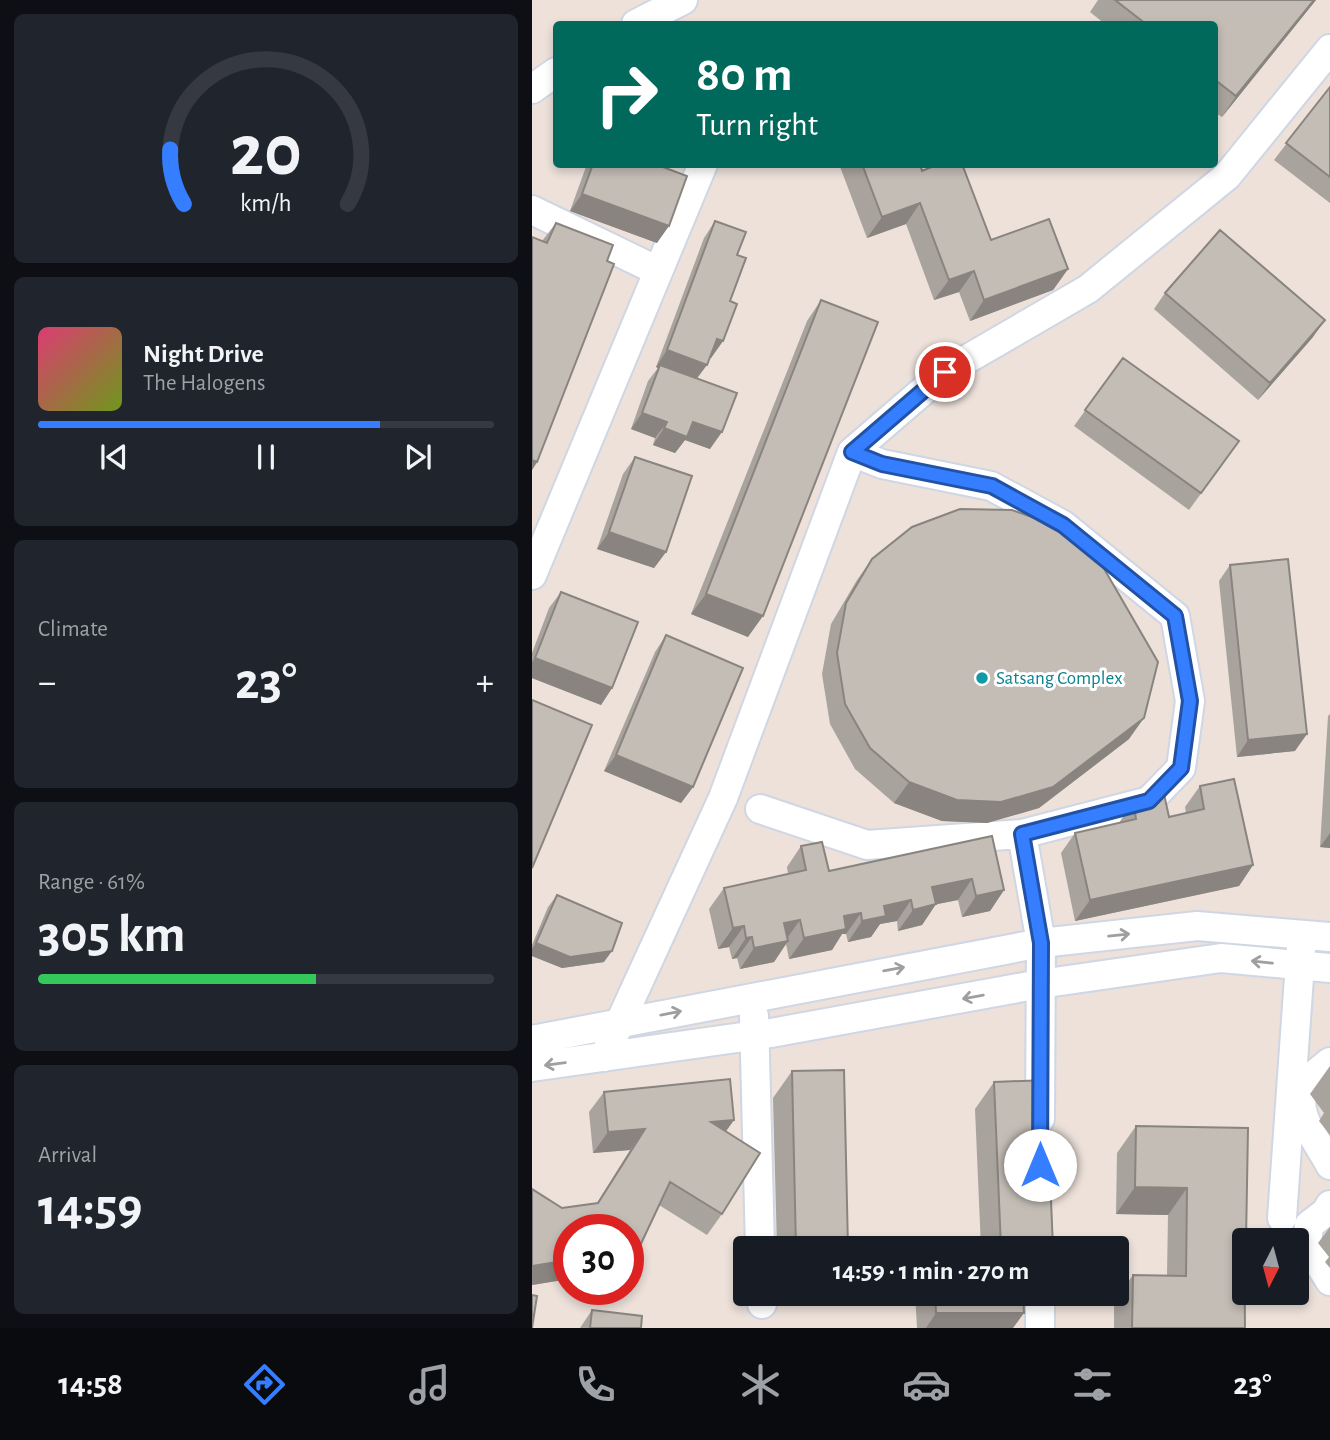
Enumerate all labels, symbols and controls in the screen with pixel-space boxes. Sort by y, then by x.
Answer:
icon: right [581,49,672,140]
text: 80 m [696,51,793,100]
text: Turn right [696,109,818,141]
text: 20 [230,117,302,190]
text: km/h [240,191,292,216]
text: Night Drive [143,341,264,367]
pin [915,342,975,402]
icon: arrive [926,353,964,391]
text: The Halogens [143,372,265,395]
icon: previous [95,438,133,476]
icon: pause [247,438,285,476]
icon: next [399,438,437,476]
text: Climate [38,618,108,641]
text: 23° [235,656,297,708]
text: − [38,664,56,702]
text: + [476,664,494,702]
place label: Satsang Complex [996,669,1122,688]
marker: Satsang Complex [974,670,990,686]
text: Range · 61% [38,871,145,894]
text: 305 km [38,909,186,961]
one-way arrow [1107,928,1130,941]
one-way arrow [1251,956,1274,969]
one-way arrow [882,962,905,976]
one-way arrow [962,991,985,1004]
one-way arrow [659,1006,682,1019]
one-way arrow [544,1058,567,1071]
position arrow [1003,1128,1077,1202]
text: Arrival [38,1144,97,1167]
text: 14:59 [38,1182,142,1234]
speed limit sign: 30 [553,1214,644,1305]
north arrow [1232,1228,1309,1306]
map controls [1232,1228,1309,1305]
text: 14:59 · 1 min · 270 m [833,1258,1029,1284]
icon: directions [240,1360,289,1409]
icon: music [405,1360,454,1409]
icon: phone [571,1360,620,1409]
icon: climate [736,1360,785,1409]
icon: car [902,1360,951,1409]
icon: filters [1068,1360,1117,1409]
text: 14:58 [58,1368,123,1400]
text: 23° [1233,1368,1272,1400]

